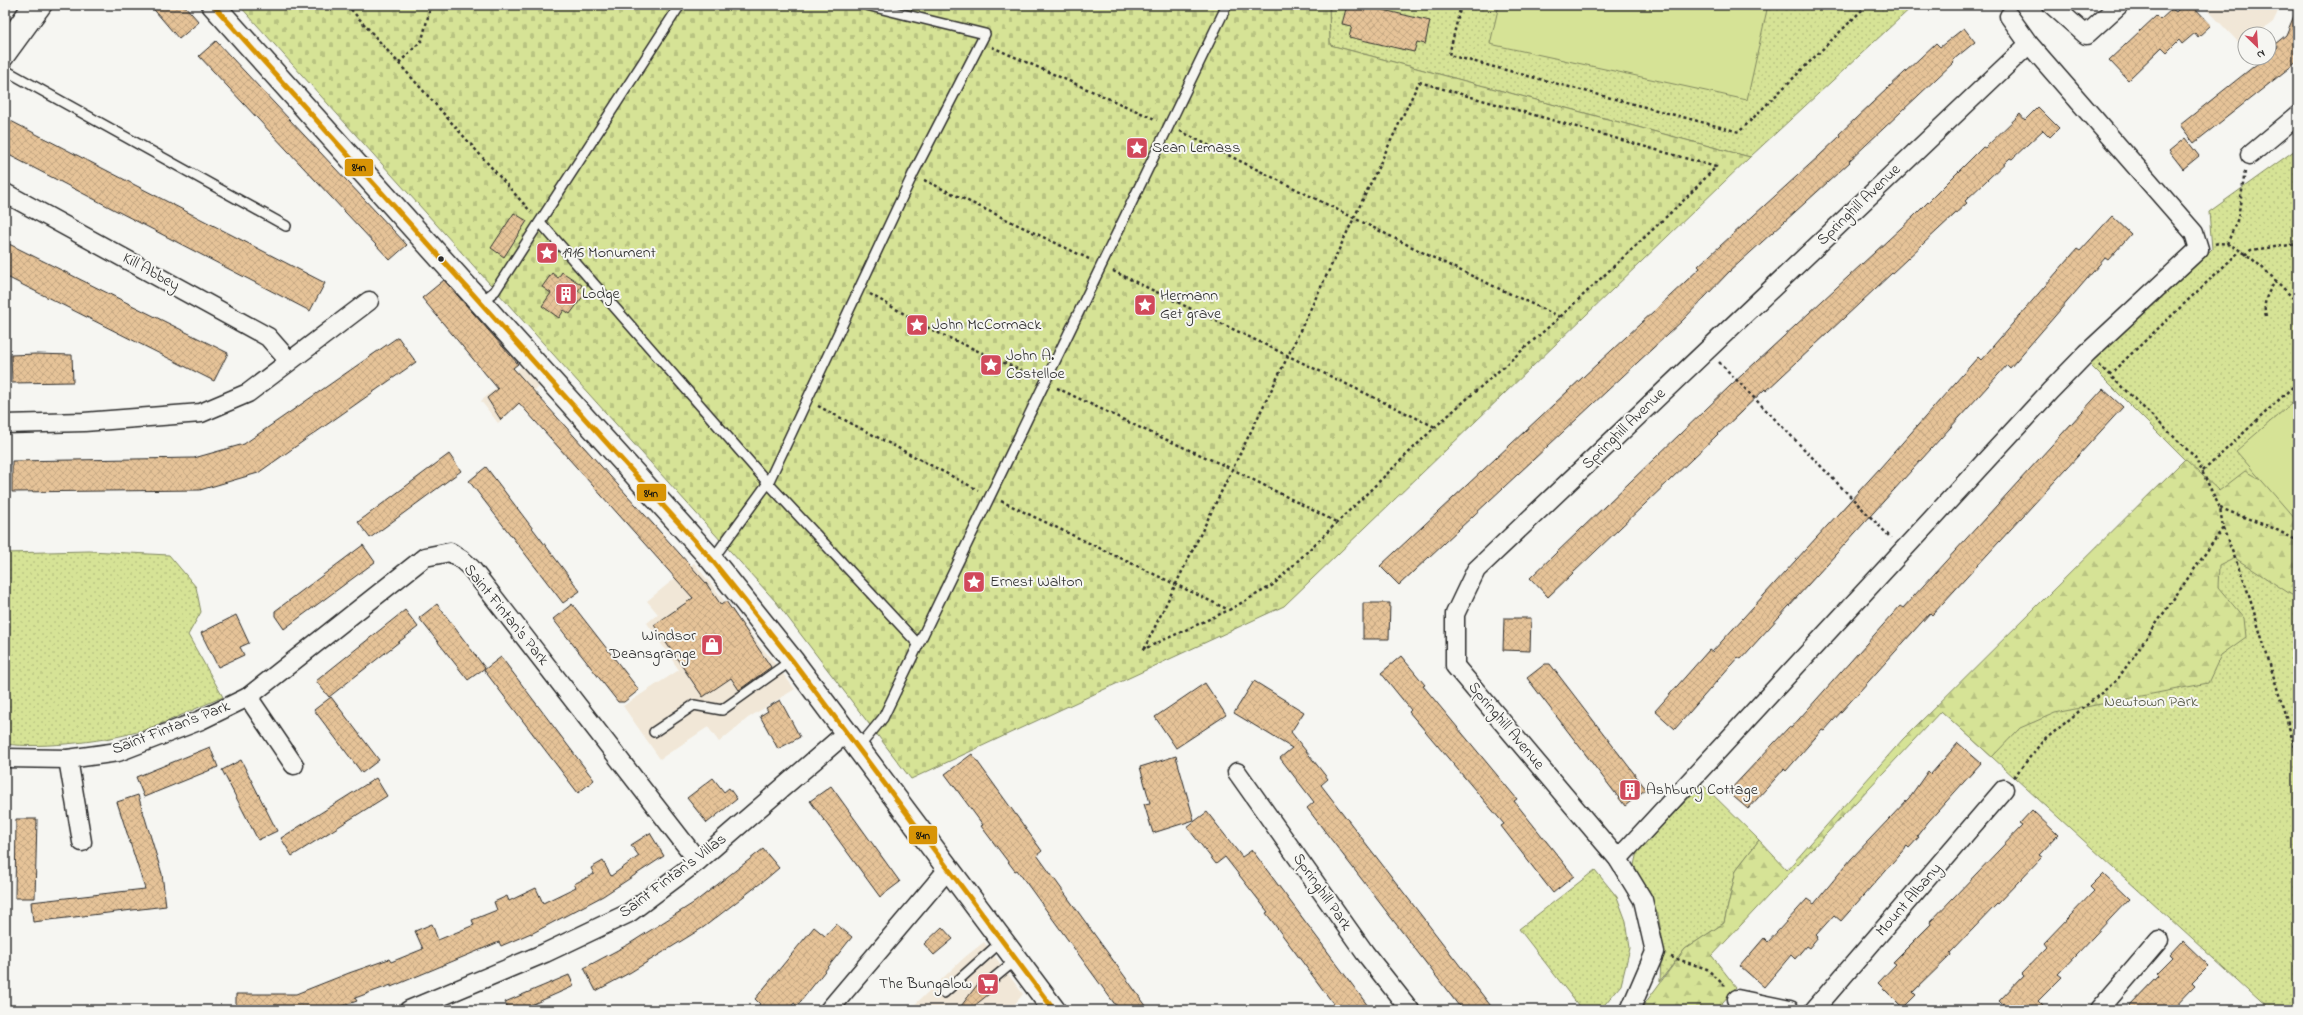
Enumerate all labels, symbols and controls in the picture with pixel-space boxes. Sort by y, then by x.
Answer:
north arrow [2237,26,2277,66]
text: N [2254,45,2268,63]
place icon: Sean Lemass [1124,135,1150,161]
place label: Sean Lemass [1152,136,1240,160]
line badge: 84n [344,158,374,177]
street label: Springhill Avenue [1811,158,1907,251]
text: 84n [351,160,367,176]
place icon: 1916 Monument [534,240,560,266]
place label: 1916 Monument [562,241,657,265]
street label: Kill Abbey [118,246,184,298]
unlabelled marker [436,254,446,264]
building icon: Lodge [553,281,579,307]
place label: Lodge [582,282,620,306]
place label: Hermann Get grave [1160,284,1222,326]
place icon: Hermann Get grave [1132,292,1158,318]
place icon: John McCormack [904,312,930,338]
place label: John McCormack [932,313,1042,337]
place label: John A. Costelloe [1006,344,1065,386]
place icon: John A. Costelloe [978,352,1004,378]
street label: Springhill Avenue [1576,382,1672,475]
line badge: 84n [636,483,667,502]
text: 84n [643,486,659,502]
street label: Saint Fintan's Park [457,559,555,672]
place icon: Ernest Walton [961,569,987,595]
place label: Ernest Walton [990,570,1083,594]
place label: Windsor Deansgrange [608,624,697,666]
shop icon: Windsor Deansgrange [699,632,725,658]
street label: Springhill Avenue [1462,677,1551,776]
park label: Newtown Park [2104,690,2199,714]
street label: Saint Fintan's Park [108,694,234,762]
building icon: Ashbury Cottage [1617,777,1643,803]
place label: Ashbury Cottage [1646,778,1759,802]
line badge: 84n [908,825,938,845]
street label: Saint Fintan's Villas [614,828,732,924]
text: 84n [915,828,931,844]
street label: Springhill Park [1286,848,1358,937]
street label: Mount Albany [1870,858,1948,942]
supermarket icon: The Bungalow [975,971,1001,997]
place label: The Bungalow [879,972,972,996]

